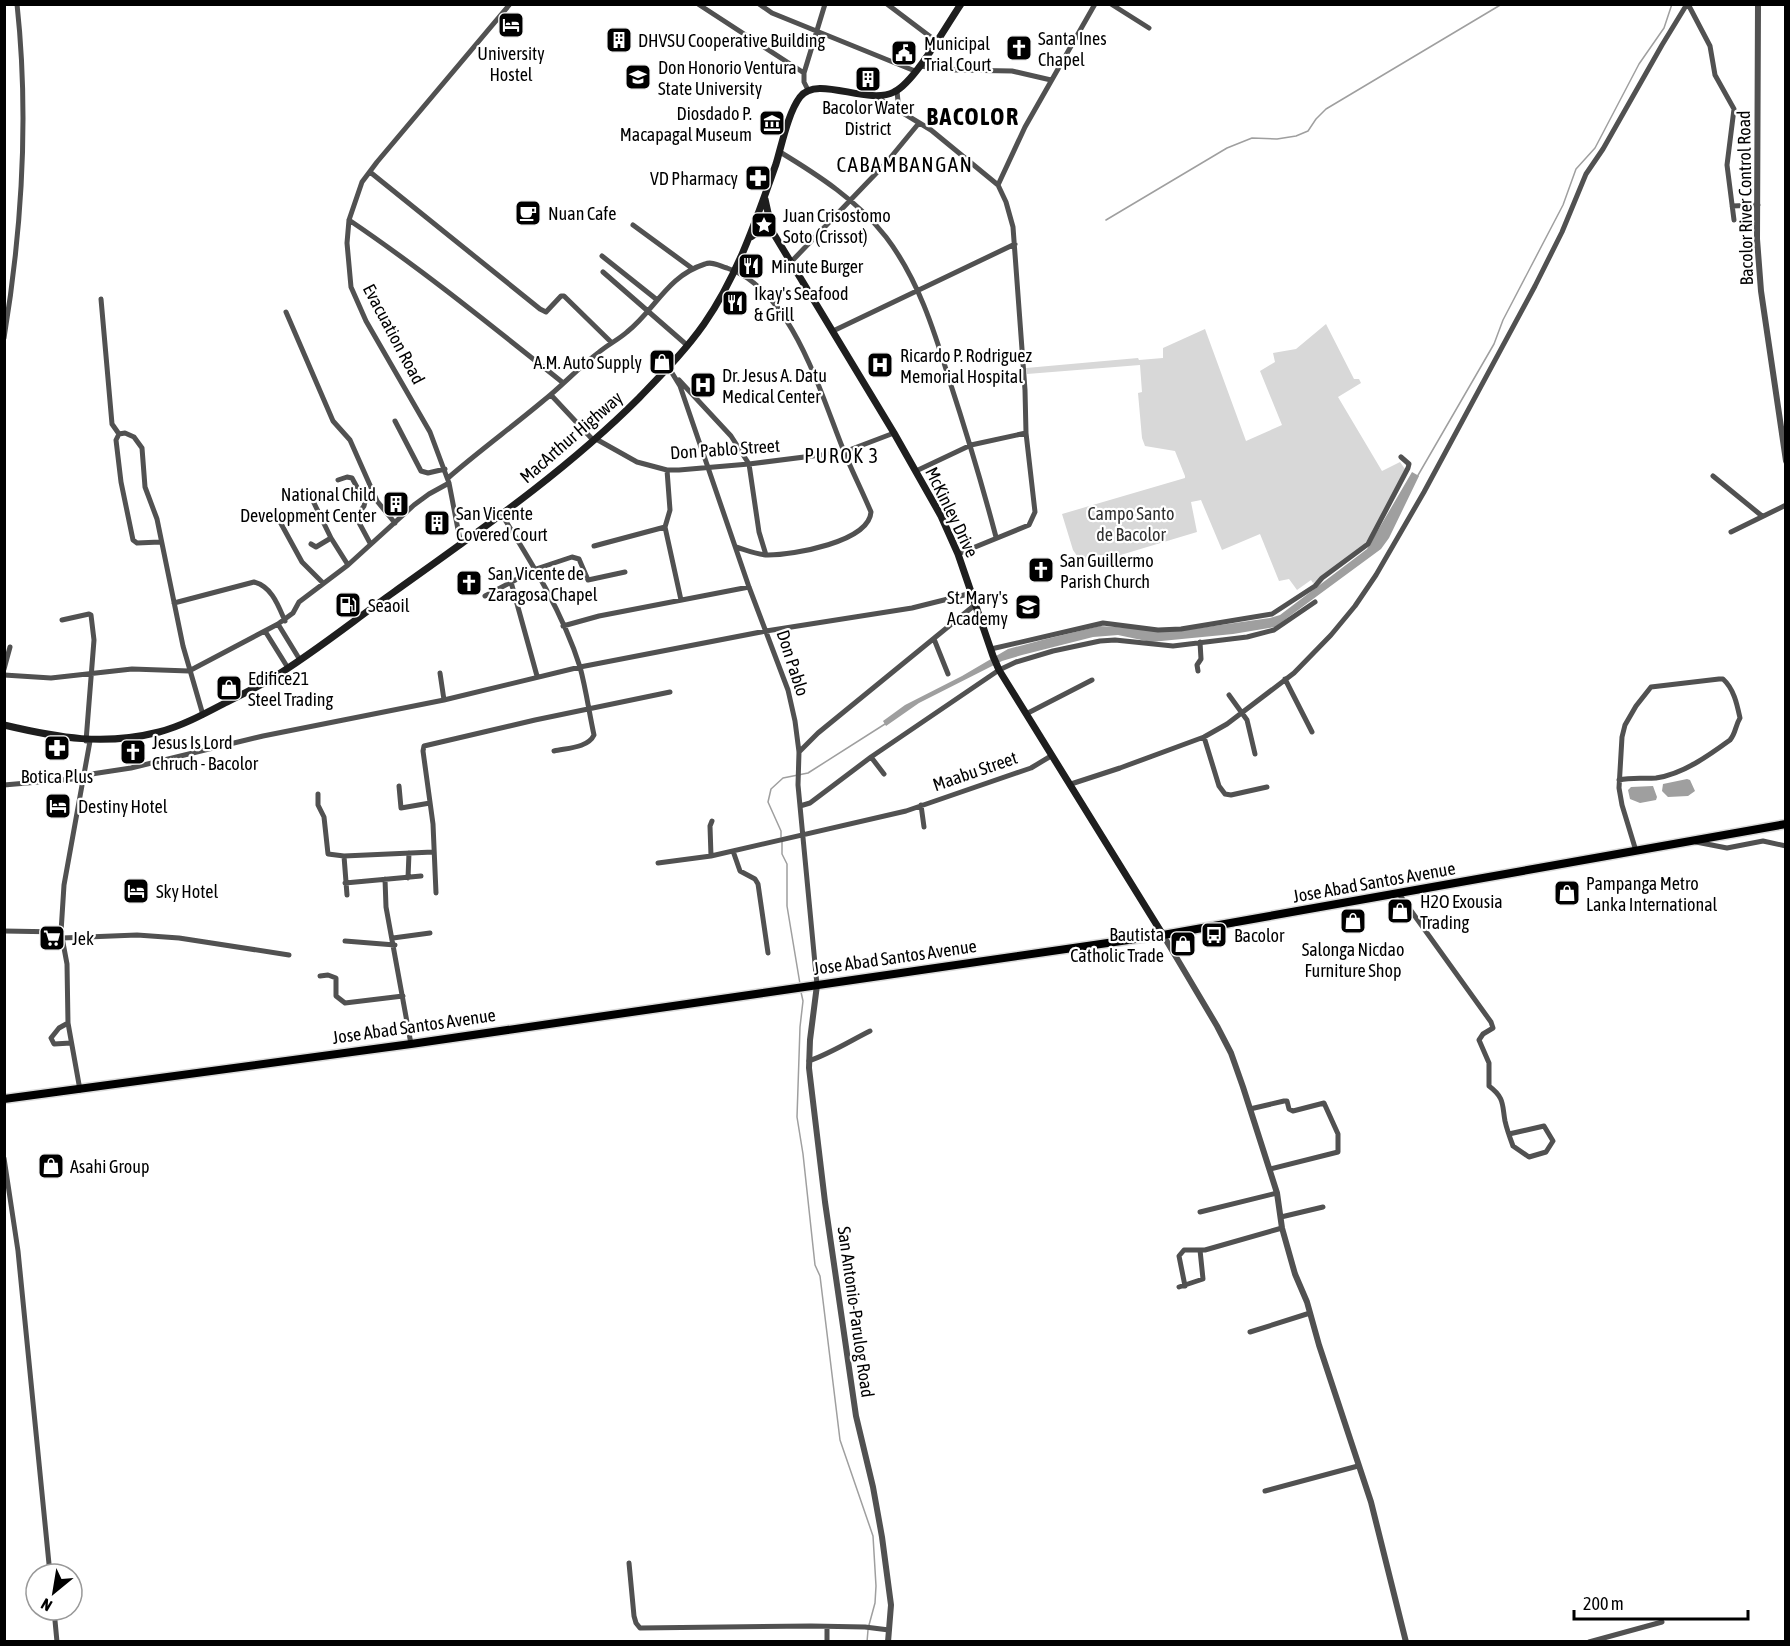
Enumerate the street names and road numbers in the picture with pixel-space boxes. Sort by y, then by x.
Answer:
street label: Bacolor River Control Road [1733,110,1757,286]
street label: Evacuation Road [359,280,429,388]
street label: MacArthur Highway [515,387,627,487]
street label: Don Pablo Street [669,435,781,463]
street label: McKinley Drive [921,463,983,561]
street label: Don Pablo [772,627,814,699]
street label: Maabu Street [930,747,1020,795]
street label: Jose Abad Santos Avenue [1291,857,1457,907]
street label: Jose Abad Santos Avenue [812,935,978,979]
street label: Jose Abad Santos Avenue [331,1004,497,1048]
street label: San Antonio-Parulog Road [834,1225,878,1399]

